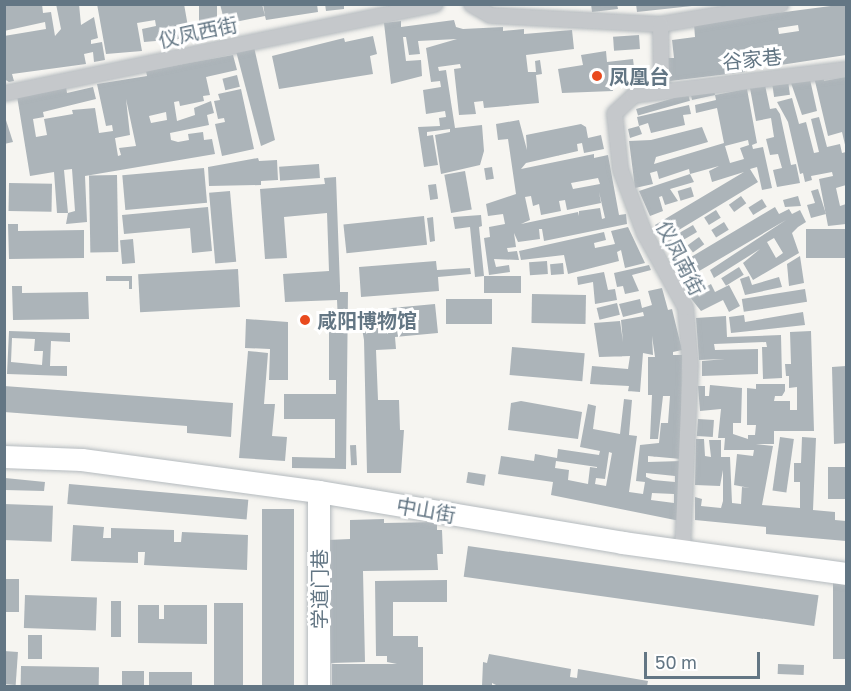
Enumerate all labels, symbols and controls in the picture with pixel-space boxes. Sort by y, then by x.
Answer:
street label: 仪凤西街 [156,12,240,52]
street label: 谷家巷 [721,44,783,74]
place label: 凤凰台 [609,64,669,88]
marker: 凤凰台 [590,69,604,83]
street label: 仪凤南街 [652,217,710,299]
place label: 咸阳博物馆 [317,308,417,332]
marker: 咸阳博物馆 [298,313,312,327]
street label: 中山街 [394,493,458,527]
street label: 学道门巷 [307,549,331,629]
scale bar [647,640,762,678]
text: 50 m [655,651,697,673]

